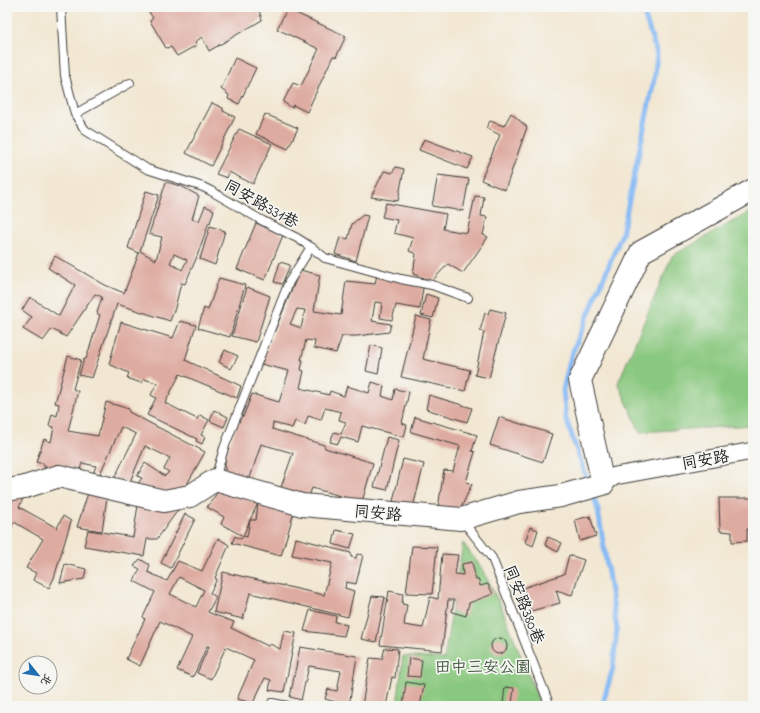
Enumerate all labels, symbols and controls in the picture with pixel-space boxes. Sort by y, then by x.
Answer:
street label: 同安路331巷 [219,174,303,235]
street label: 同安路 [680,445,731,477]
street label: 同安路 [353,500,403,528]
street label: 同安路380巷 [496,562,550,648]
north arrow [18,655,58,695]
park label: 田中三安公園 [435,656,531,680]
text: 北 [36,671,55,688]

